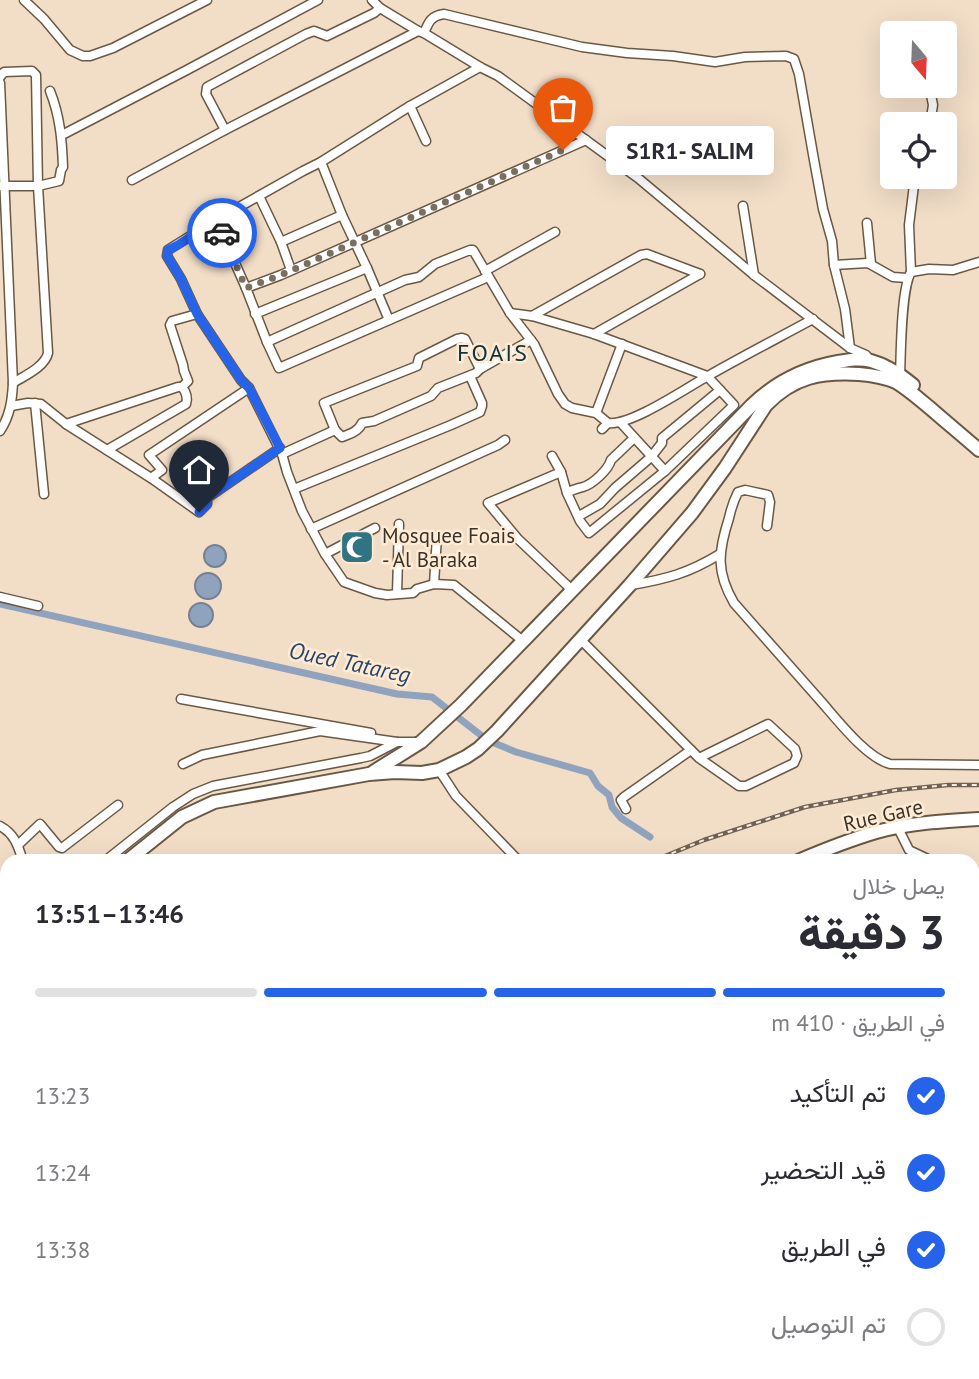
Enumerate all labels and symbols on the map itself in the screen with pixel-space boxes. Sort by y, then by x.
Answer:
north arrow [880,21,957,98]
pin [533,78,593,150]
callout: S1R1- SALIM [605,125,773,174]
courier [187,198,257,268]
district label: FOAIS [457,337,529,368]
pin [169,440,229,512]
place label: Mosquee Foais - Al Baraka [382,522,515,573]
mosque icon: Mosquee Foais - Al Baraka [338,528,376,566]
water label: Oued Tatareg [287,635,414,689]
street label: Rue Gare [841,793,925,837]

